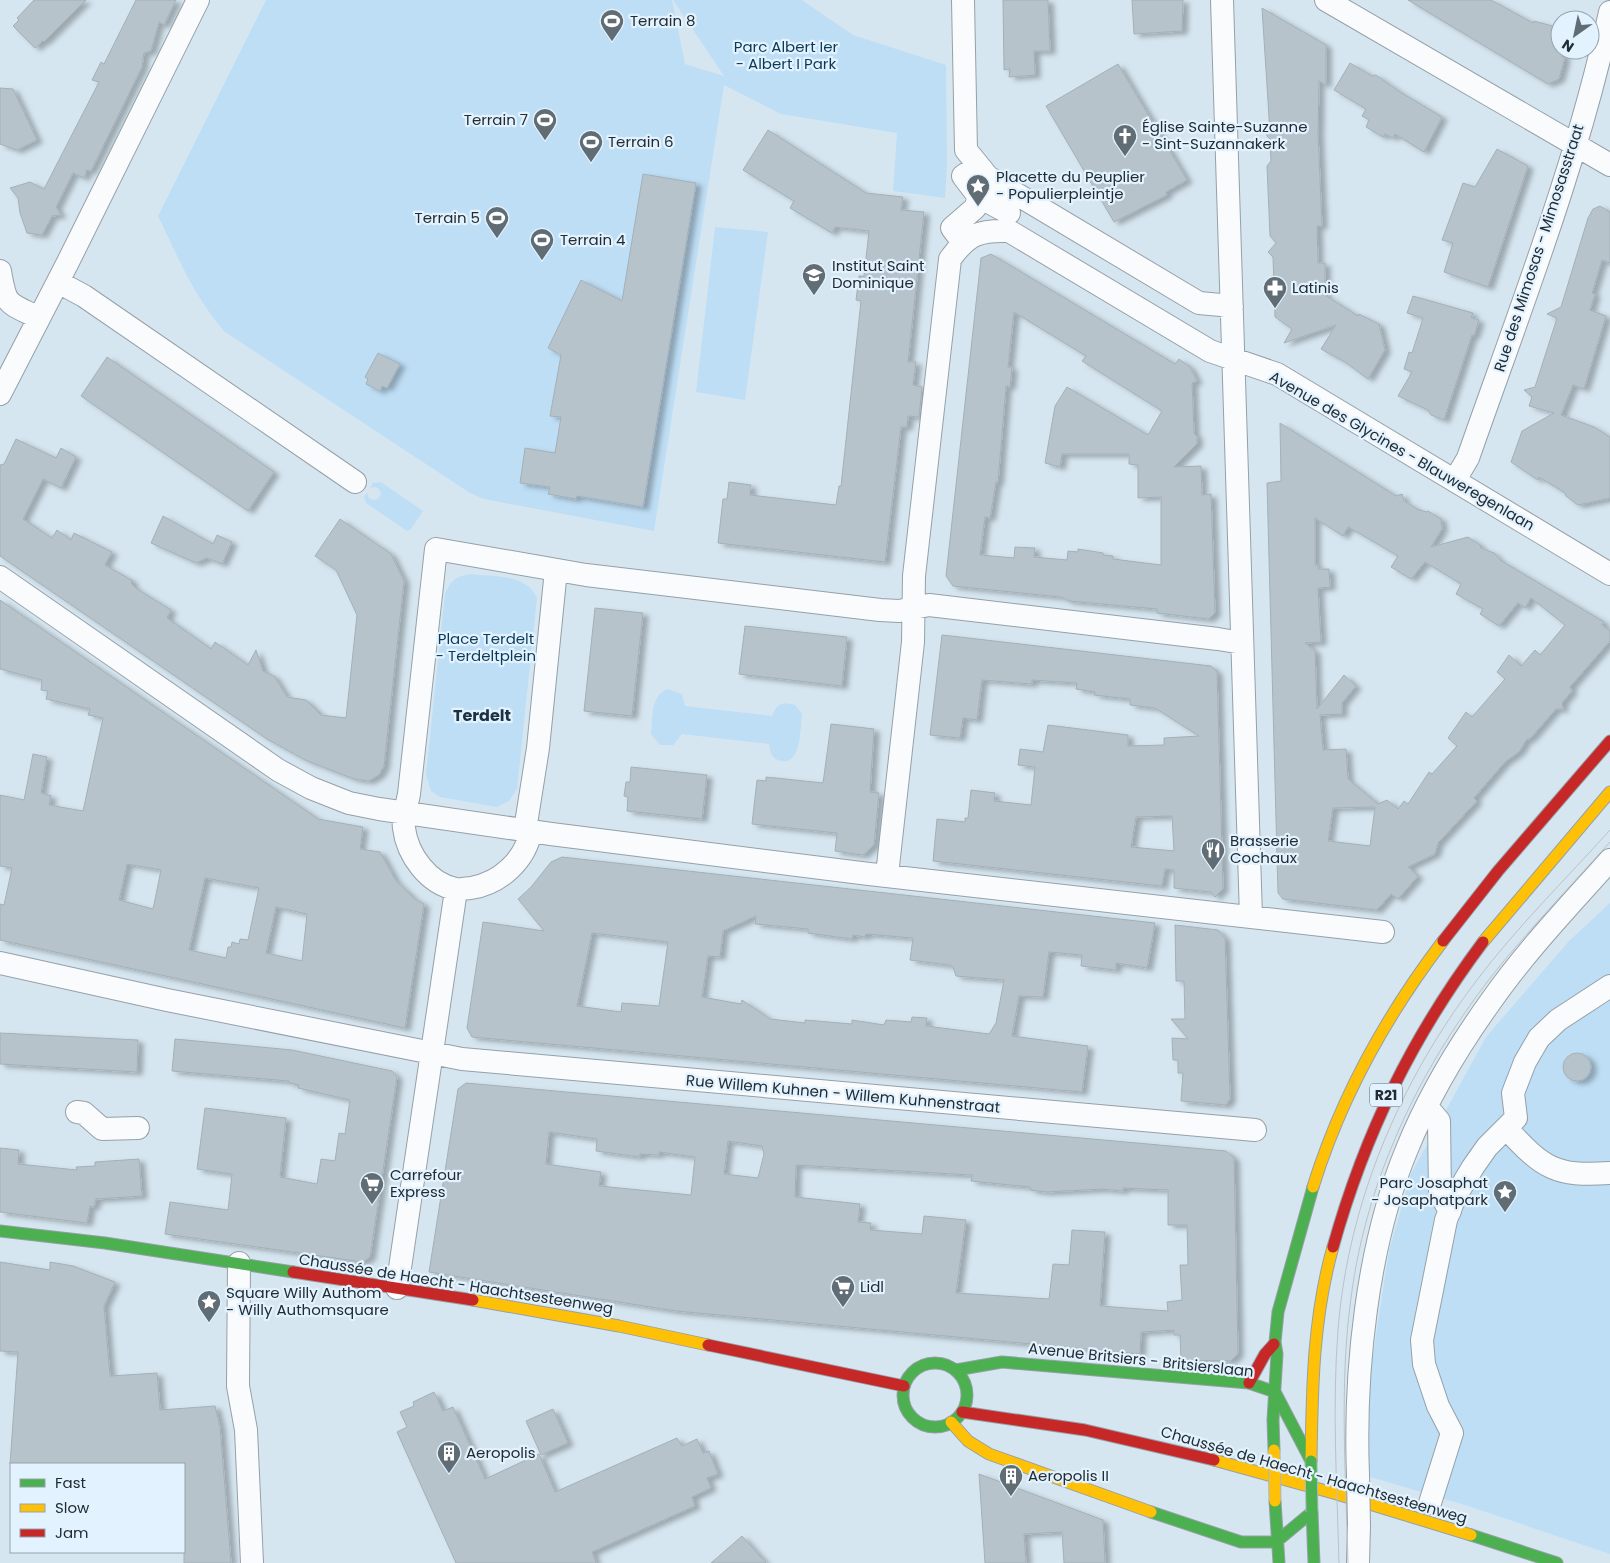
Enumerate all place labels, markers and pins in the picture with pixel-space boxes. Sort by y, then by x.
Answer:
sports icon: Terrain 8 [599,8,625,42]
place label: Terrain 8 [630,10,696,31]
sports icon: Terrain 7 [532,107,558,141]
place label: Terrain 7 [464,109,528,130]
place label: Église Sainte-Suzanne - Sint-Suzannakerk [1142,116,1307,154]
church icon: Église Sainte-Suzanne - Sint-Suzannakerk [1112,123,1138,157]
sports icon: Terrain 6 [578,129,604,163]
place label: Terrain 6 [608,131,674,152]
place label: Placette du Peuplier - Populierpleintje [996,166,1145,204]
place icon: Placette du Peuplier - Populierpleintje [965,173,991,207]
sports icon: Terrain 5 [484,205,510,239]
place label: Terrain 5 [415,207,480,228]
sports icon: Terrain 4 [529,227,555,261]
place label: Terrain 4 [560,229,625,250]
place label: Institut Saint Dominique [832,255,925,293]
school or university icon: Institut Saint Dominique [801,262,827,296]
pharmacy icon: Latinis [1262,275,1288,309]
place label: Latinis [1292,277,1339,298]
place label: Brasserie Cochaux [1230,830,1298,868]
restaurant icon: Brasserie Cochaux [1200,837,1226,871]
place label: Carrefour Express [390,1164,462,1202]
supermarket icon: Carrefour Express [359,1171,385,1205]
place label: Parc Josaphat - Josaphatpark [1371,1172,1488,1210]
place icon: Parc Josaphat - Josaphatpark [1492,1179,1518,1213]
supermarket icon: Lidl [830,1274,856,1308]
place label: Lidl [860,1276,884,1297]
place label: Square Willy Authom - Willy Authomsquare [226,1282,389,1320]
place icon: Square Willy Authom - Willy Authomsquare [196,1289,222,1323]
building icon: Aeropolis [436,1440,462,1474]
place label: Aeropolis [466,1442,536,1463]
building icon: Aeropolis II [998,1463,1024,1497]
place label: Aeropolis II [1028,1465,1109,1486]

